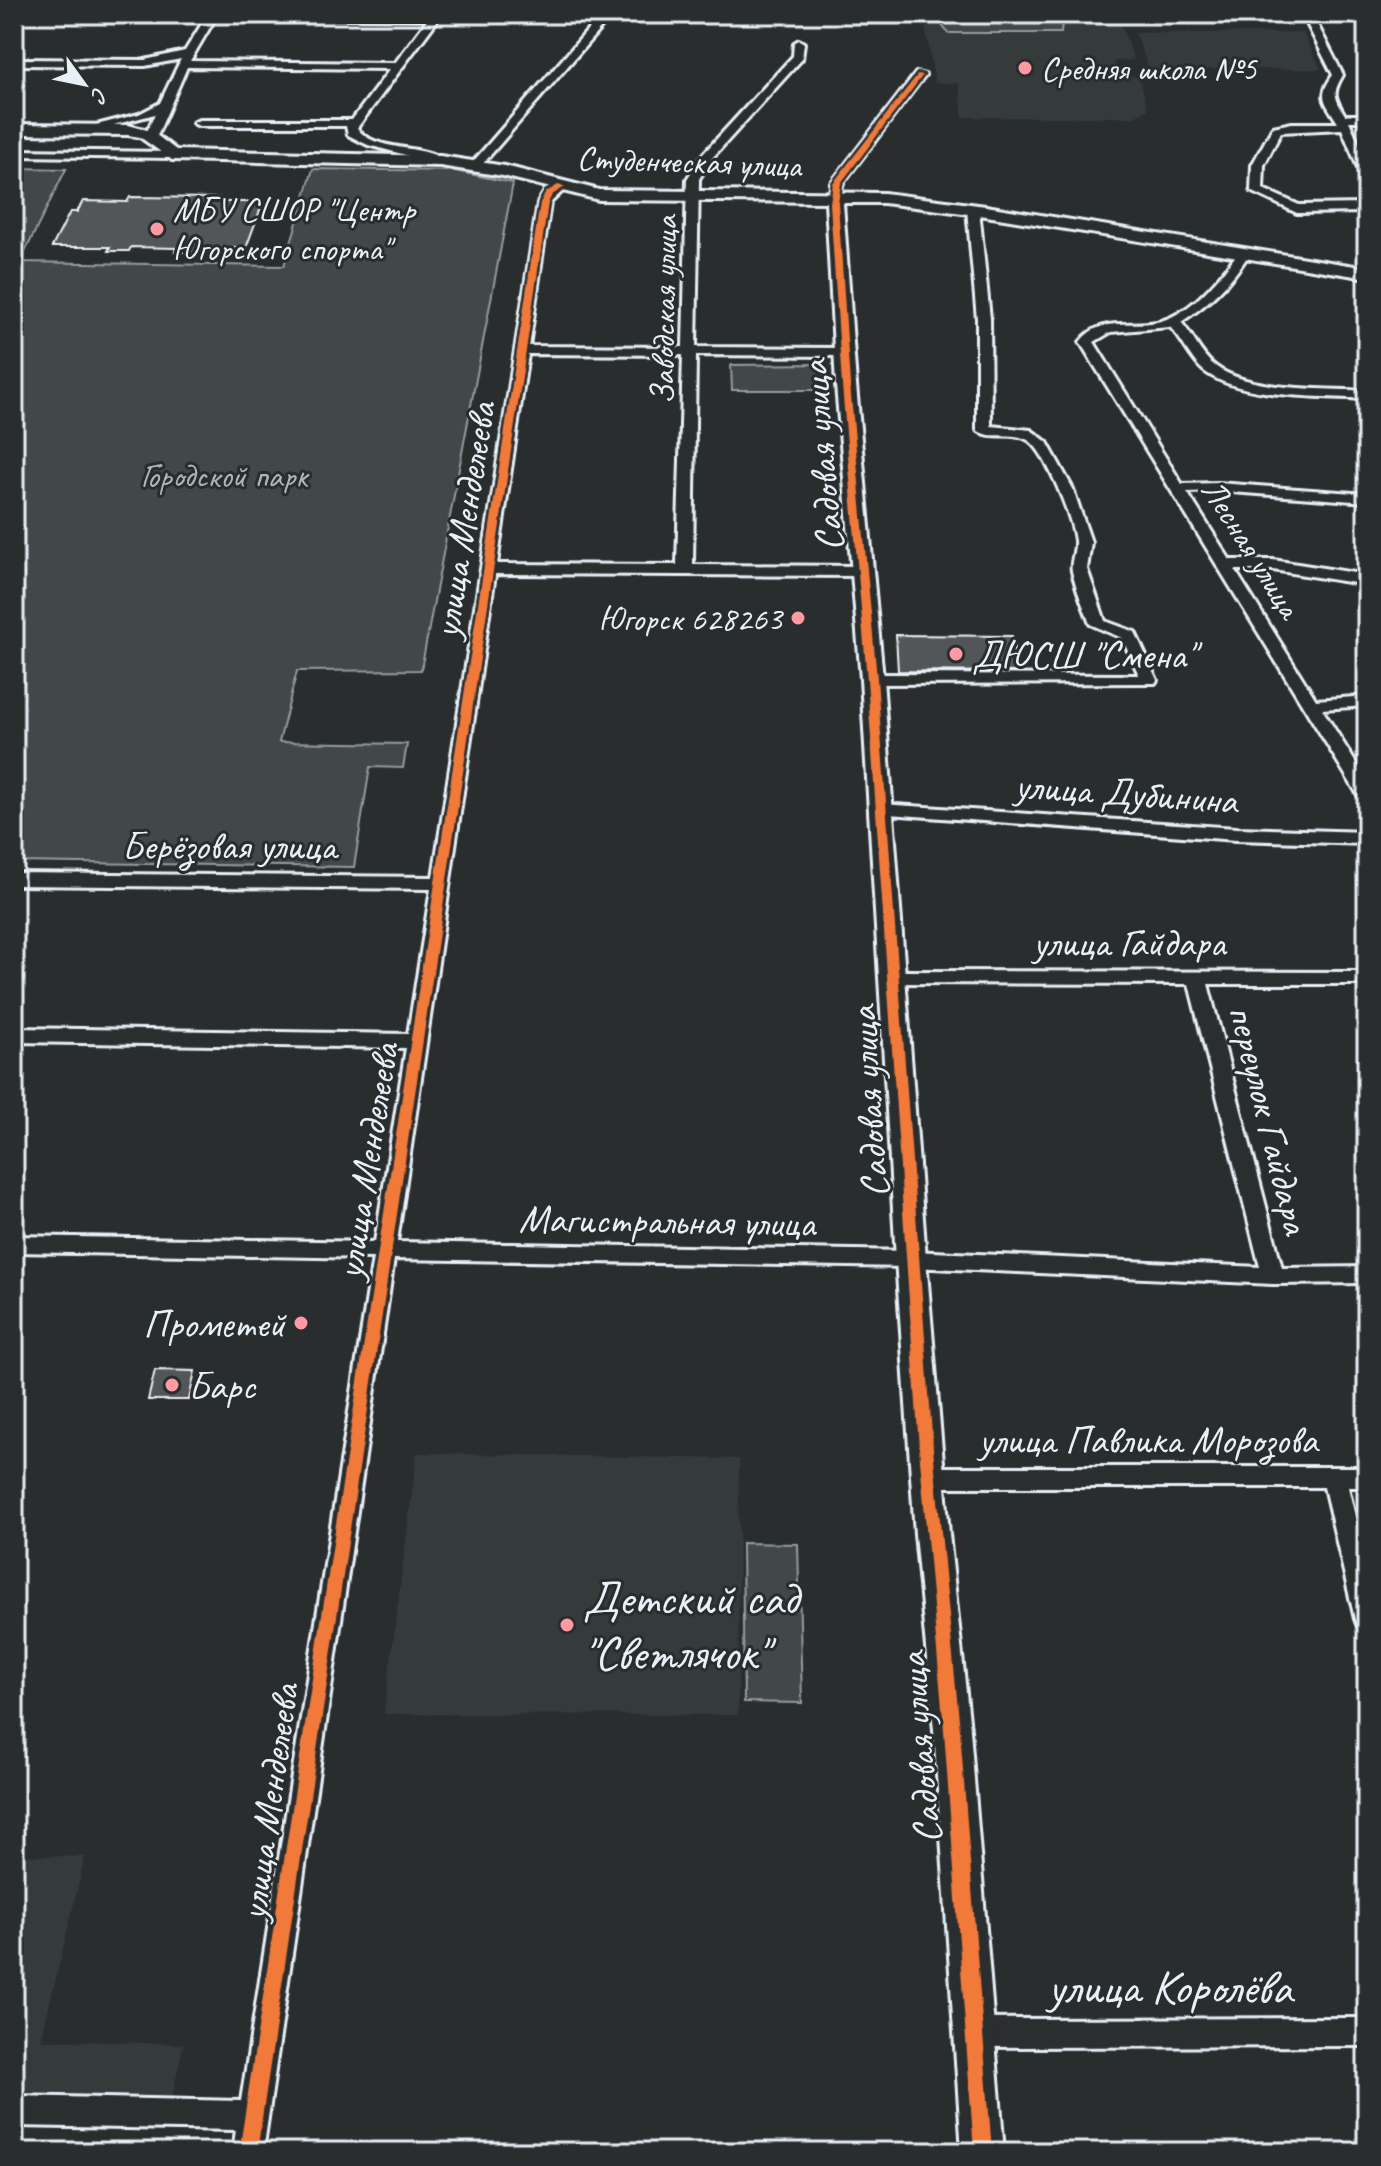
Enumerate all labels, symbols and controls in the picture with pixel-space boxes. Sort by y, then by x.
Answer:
north arrow [44,44,124,124]
place label: Средняя школа №5 [1041,47,1258,90]
marker: Средняя школа №5 [1016,59,1034,77]
text: С [84,82,115,109]
street label: Студенческая улица [576,136,804,187]
place label: МБУ СШОР "Центр Югорского спорта" [173,188,417,270]
street label: Заводская улица [640,213,687,405]
marker: МБУ СШОР "Центр Югорского спорта" [148,220,166,238]
street label: Садовая улица [789,356,855,554]
street label: улица Менделеева [420,396,508,644]
park label: Городской парк [140,454,310,497]
street label: Лесная улица [1192,471,1313,628]
place label: Югорск 628263 [599,597,785,640]
marker: Югорск 628263 [789,609,807,627]
place label: ДЮСШ "Смена" [972,630,1203,680]
marker: ДЮСШ "Смена" [947,645,965,663]
street label: улица Дубинина [1011,760,1241,826]
street label: Берёзовая улица [122,821,340,871]
street label: улица Гайдара [1031,918,1228,968]
street label: переулок Гайдара [1216,1000,1322,1242]
street label: Садовая улица [837,1002,901,1199]
street label: улица Менделеева [323,1037,411,1285]
street label: Магистральная улица [519,1193,818,1249]
place label: Прометей [143,1299,287,1349]
marker: Прометей [292,1314,310,1332]
place label: Барс [188,1361,257,1411]
marker: Барс [163,1376,181,1394]
street label: улица Павлика Морозова [976,1415,1320,1465]
place label: Детский сад "Светлячок" [583,1568,803,1683]
marker: Детский сад "Светлячок" [558,1616,576,1634]
street label: Садовая улица [887,1648,953,1846]
street label: улица Менделеева [227,1678,311,1926]
street label: улица Королёва [1045,1957,1295,2017]

